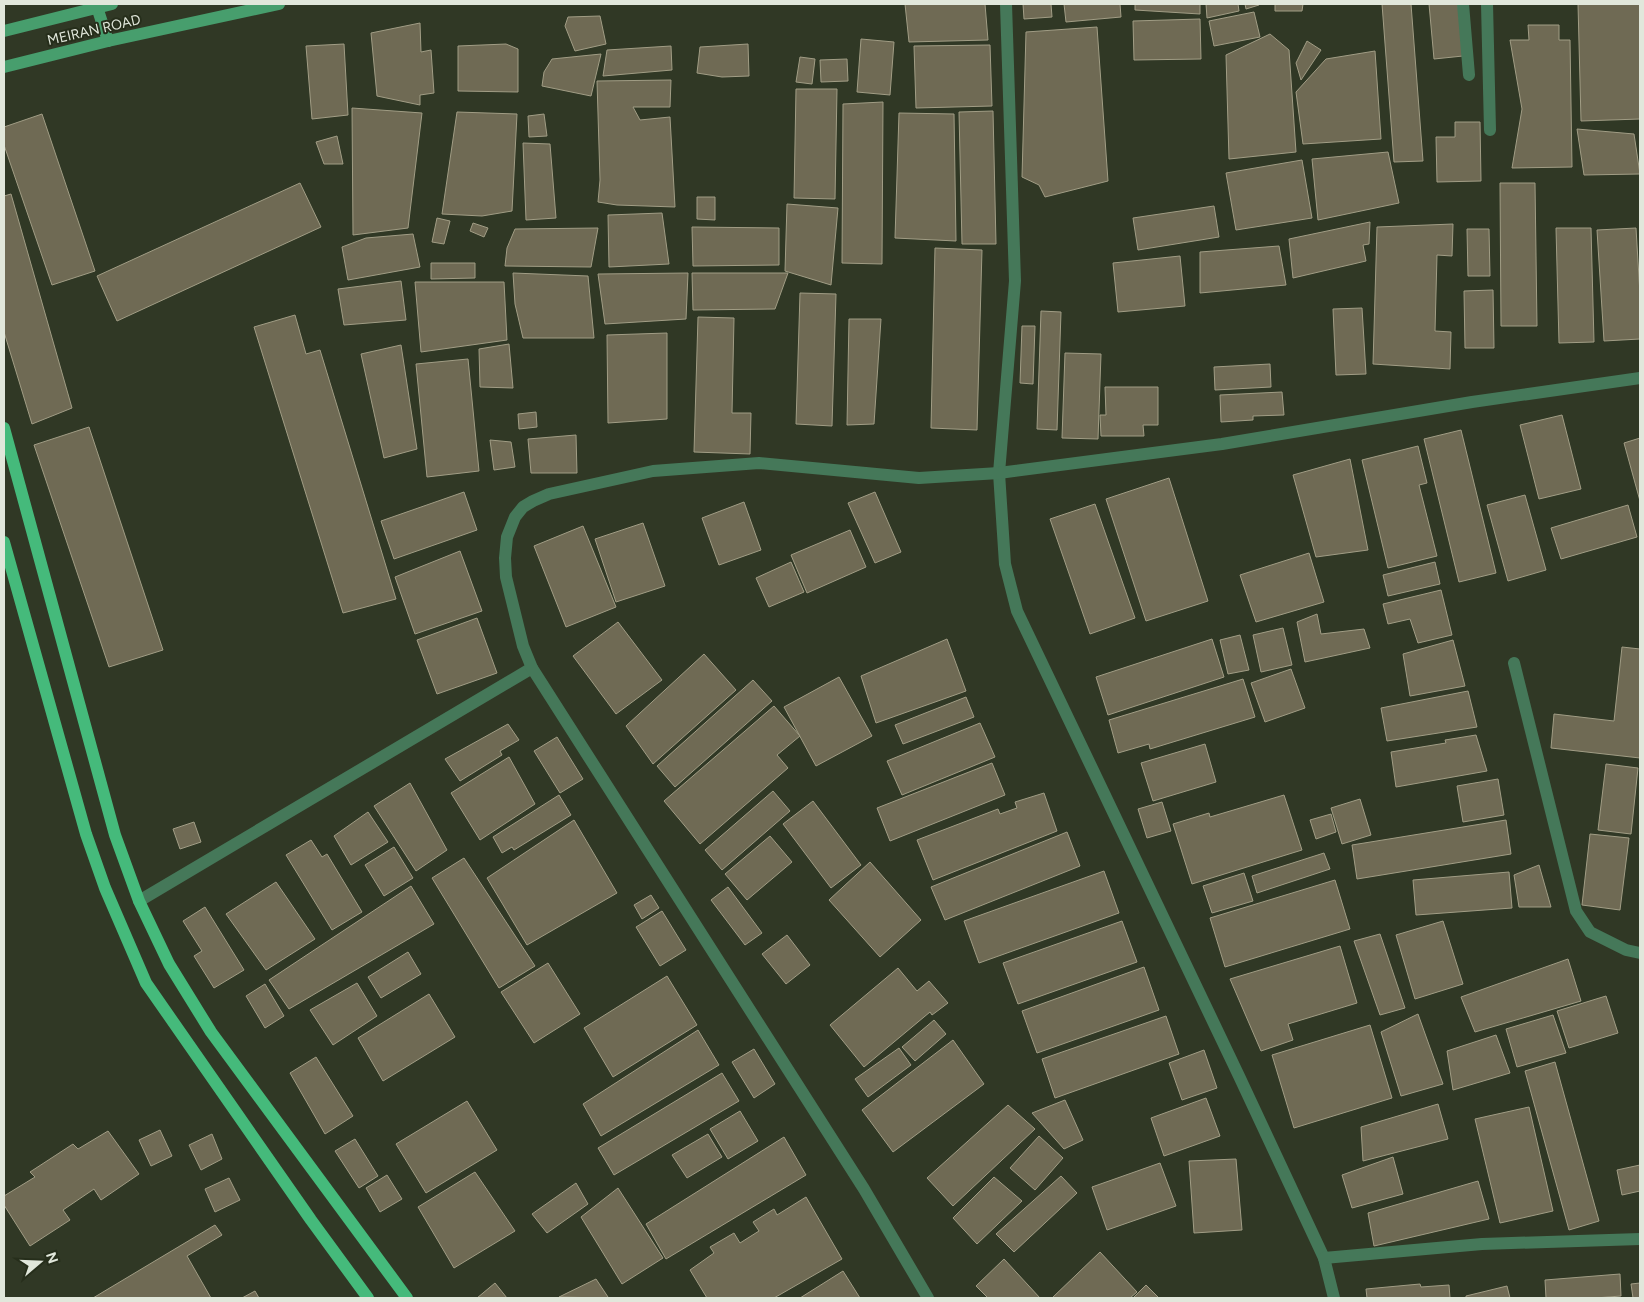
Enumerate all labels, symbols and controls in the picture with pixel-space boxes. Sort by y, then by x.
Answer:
street label: MEIRAN ROAD [46,11,142,49]
north arrow [15,1237,65,1287]
text: N [42,1250,62,1266]

